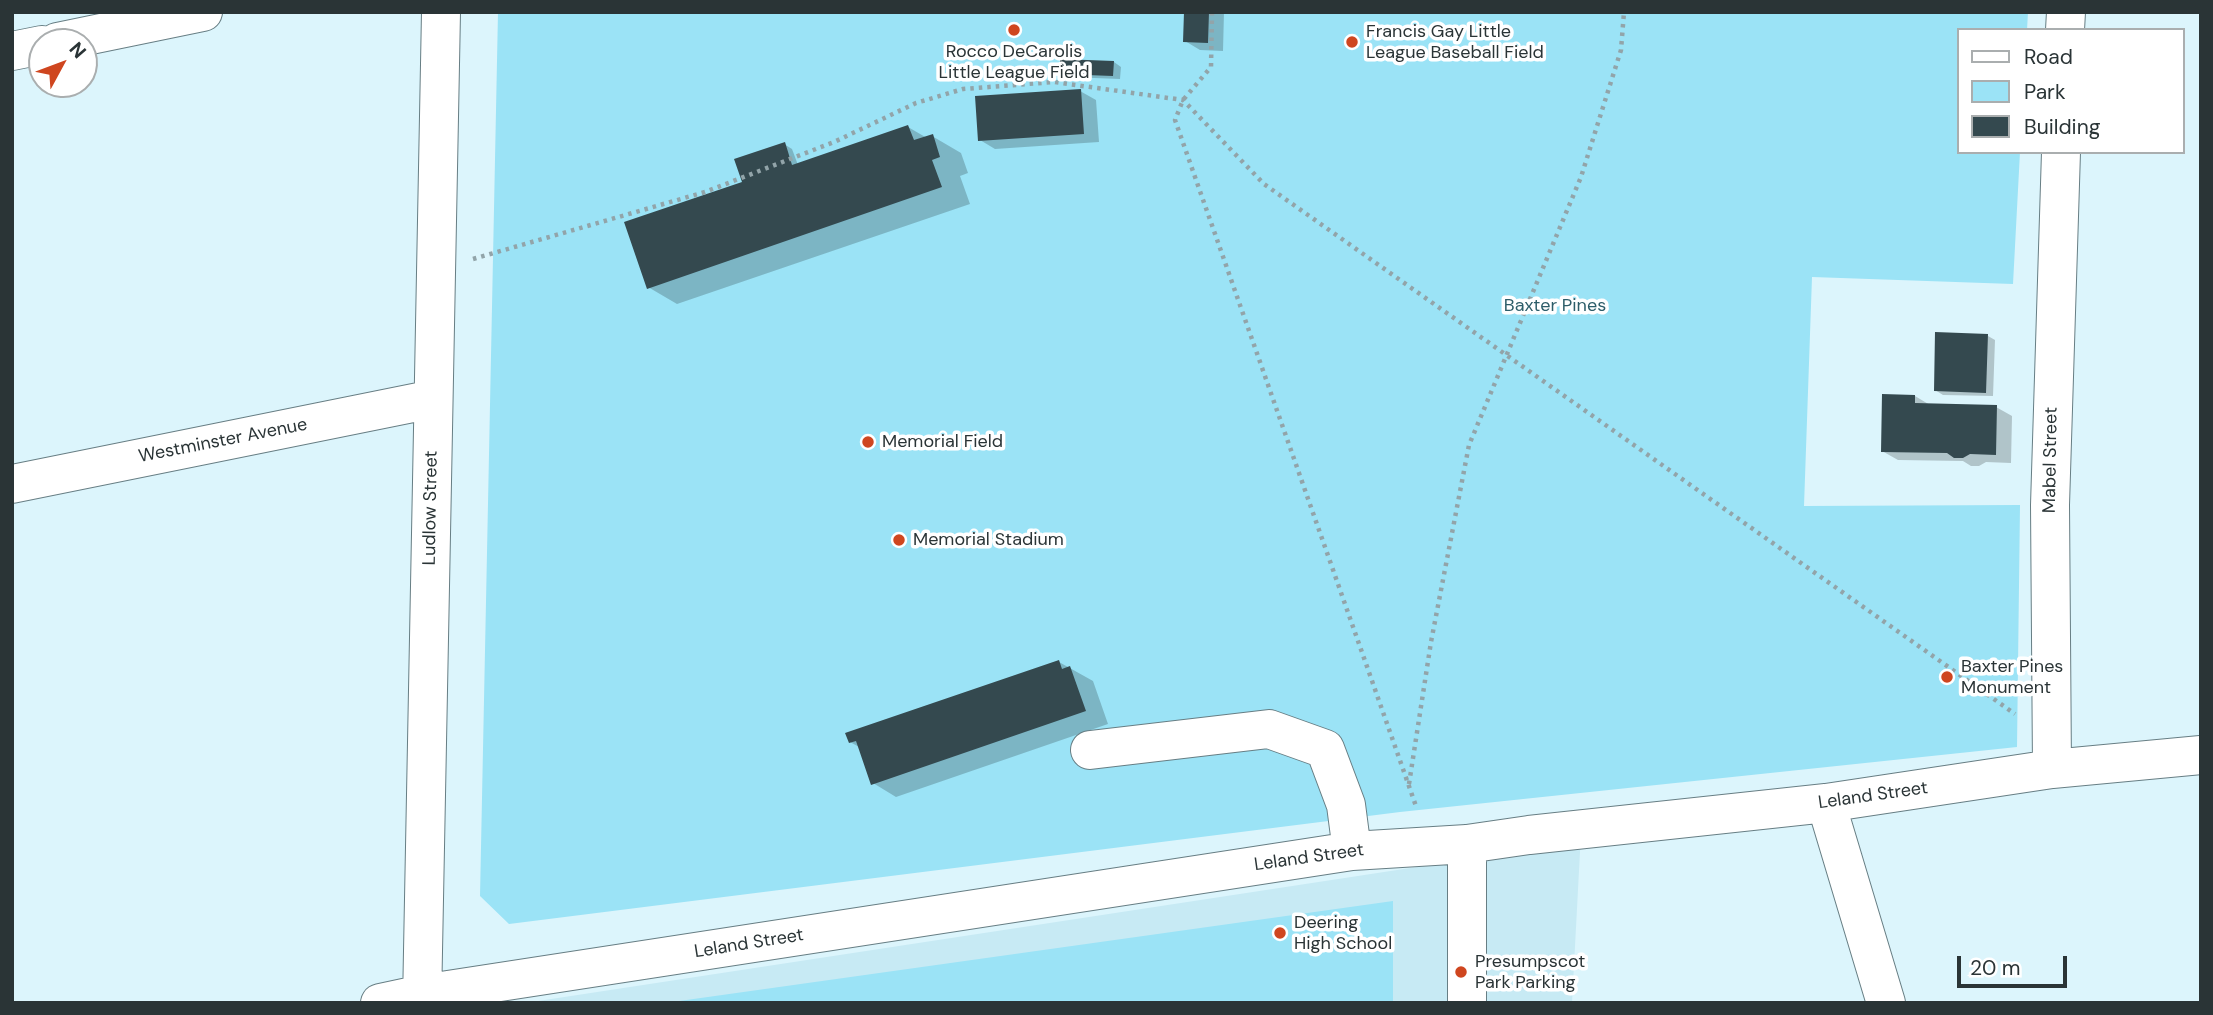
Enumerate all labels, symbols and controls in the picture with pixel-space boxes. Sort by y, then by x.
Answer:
place label: Francis Gay Little League Baseball Field [1366,21,1544,64]
marker: Rocco DeCarolis Little League Field [1006,22,1022,38]
north arrow [28,28,98,98]
legend [1958,28,2185,154]
marker: Francis Gay Little League Baseball Field [1344,34,1360,50]
text: N [64,37,92,64]
place label: Rocco DeCarolis Little League Field [939,41,1089,84]
text: Road [2024,43,2073,71]
text: Park [2024,78,2065,106]
text: Building [2024,113,2100,141]
park label: Baxter Pines [1504,295,1606,317]
street label: Mabel Street [2039,407,2063,513]
street label: Westminster Avenue [137,414,309,468]
place label: Memorial Field [882,431,1003,453]
marker: Memorial Field [860,434,876,450]
street label: Ludlow Street [419,450,443,566]
place label: Memorial Stadium [913,529,1064,551]
marker: Memorial Stadium [891,532,907,548]
place label: Baxter Pines Monument [1961,656,2063,698]
marker: Baxter Pines Monument [1939,669,1955,685]
street label: Leland Street [1817,778,1929,814]
street label: Leland Street [1253,840,1365,876]
place label: Deering High School [1294,912,1392,954]
street label: Leland Street [693,925,805,963]
marker: Deering High School [1272,925,1288,941]
scale bar [1961,942,2071,986]
place label: Presumpscot Park Parking [1475,951,1585,993]
text: 20 m [1970,954,2021,982]
marker: Presumpscot Park Parking [1453,964,1469,980]

